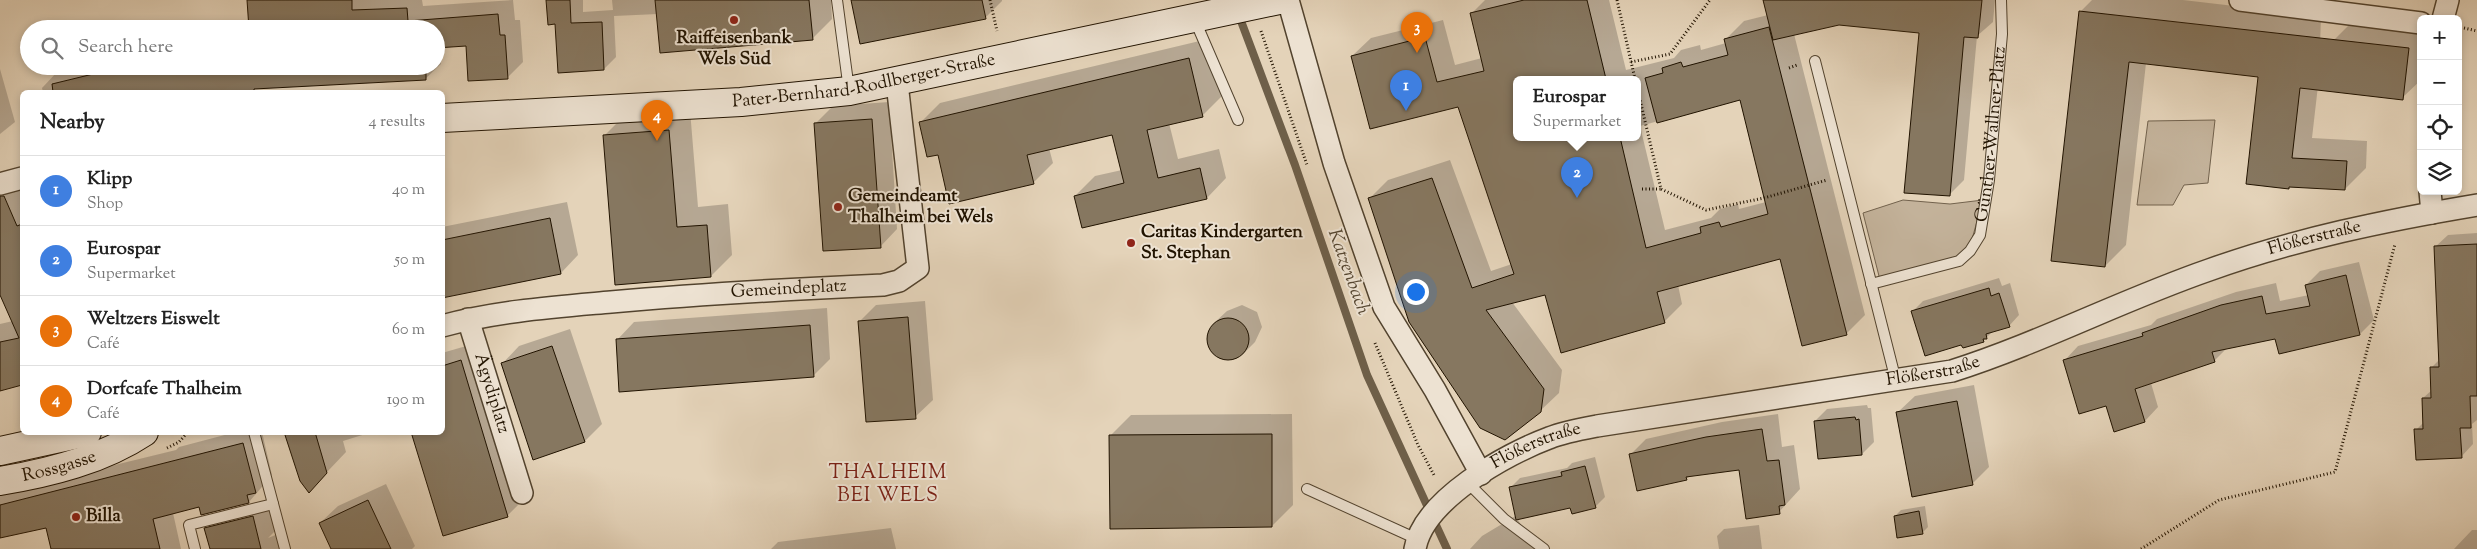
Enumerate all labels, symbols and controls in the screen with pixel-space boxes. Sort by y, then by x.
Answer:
pin: 3 [1401,12,1433,53]
marker: Raiffeisenbank Wels Süd [728,14,740,26]
map controls [2417,15,2462,195]
button: + [2417,15,2462,60]
search box [20,20,445,75]
place label: Raiffeisenbank Wels Süd [677,26,792,73]
icon: search [38,34,66,62]
text: Search here [78,34,173,61]
street label: Günther-Wallner-Platz [1969,45,2014,224]
street label: Pater-Bernhard-Rodlberger-Straße [732,47,998,115]
button: − [2417,60,2462,105]
pin: 1 [1390,70,1422,111]
popup [1513,76,1641,141]
text: Eurospar [1533,84,1606,111]
pin: 4 [641,100,673,141]
button: locate [2417,105,2462,150]
text: Nearby [40,108,105,138]
text: 4 results [369,111,425,134]
text: Supermarket [1533,111,1621,134]
button: layers [2417,150,2462,195]
pin: 2 [1561,157,1593,198]
text: Klipp [87,166,132,193]
text: 1 [53,179,59,202]
text: 40 m [392,179,425,202]
place label: Gemeindeamt Thalheim bei Wels [848,184,993,231]
text: Shop [87,193,123,216]
marker: Gemeindeamt Thalheim bei Wels [832,201,844,213]
street label: Flößerstraße [2265,214,2364,263]
place label: Caritas Kindergarten St. Stephan [1141,220,1303,267]
water label: Katzenbach [1320,225,1376,319]
text: Eurospar [87,236,161,263]
marker: Caritas Kindergarten St. Stephan [1125,237,1137,249]
text: 2 [52,249,60,272]
text: 50 m [394,249,425,272]
text: Supermarket [87,263,176,286]
street label: Gemeindeplatz [730,274,847,306]
your location [1403,279,1429,305]
text: Weltzers Eiswelt [87,306,220,333]
text: 3 [53,319,59,342]
text: 60 m [392,319,425,342]
text: Café [87,333,120,356]
street label: Flößerstraße [1884,349,1984,394]
street label: Ägydiplatz [466,350,516,437]
text: Dorfcafe Thalheim [87,376,242,403]
text: 4 [52,389,60,412]
text: 190 m [387,389,425,412]
text: Café [87,403,120,426]
street label: Flößerstraße [1486,416,1583,477]
street label: Rossgasse [20,444,100,490]
district label: THALHEIM BEI WELS [828,459,948,511]
place label: Billa [86,504,121,530]
marker: Billa [70,511,82,523]

